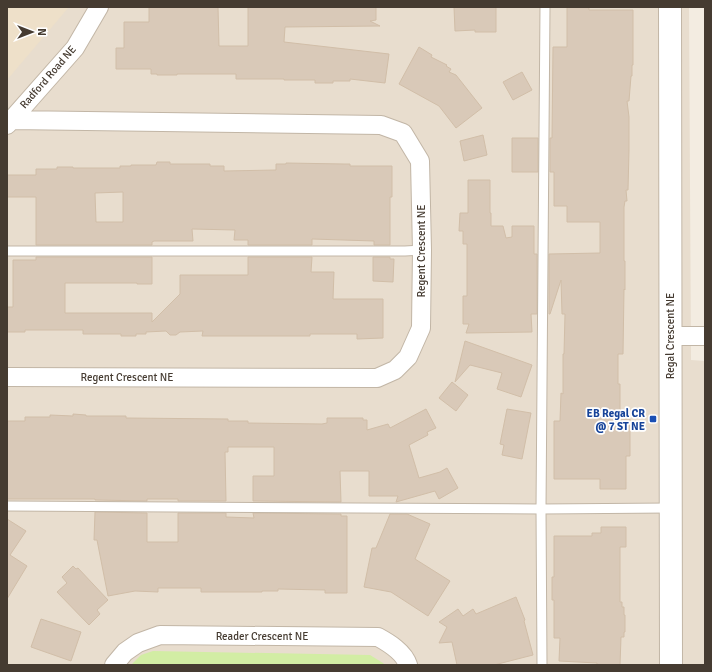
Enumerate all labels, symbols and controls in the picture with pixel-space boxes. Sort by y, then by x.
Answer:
north arrow [12,12,52,52]
text: N [35,28,48,36]
street label: Radford Road NE [17,43,79,111]
street label: Regent Crescent NE [415,205,428,297]
street label: Regal Crescent NE [664,293,677,379]
street label: Regent Crescent NE [81,371,173,384]
place label: EB Regal CR @ 7 ST NE [587,407,645,433]
marker: EB Regal CR @ 7 ST NE [648,414,658,424]
street label: Reader Crescent NE [216,630,308,643]

